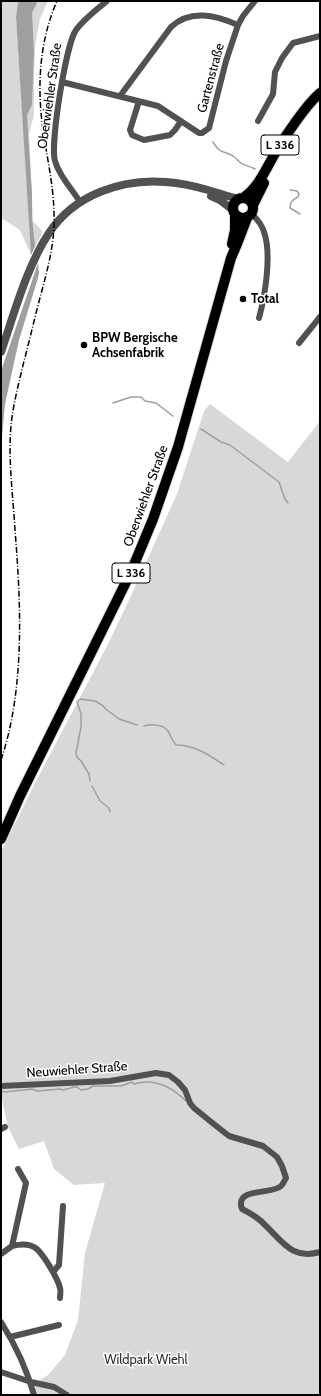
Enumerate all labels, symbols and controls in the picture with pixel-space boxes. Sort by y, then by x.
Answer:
street label: Gartenstraße [194,41,228,115]
street label: Oberwiehler Straße [35,42,65,150]
road number: L 336 [261,135,299,155]
place label: Total [251,291,279,307]
marker: Total [238,294,248,304]
place label: BPW Bergische Achsenfabrik [92,330,178,361]
marker: BPW Bergische Achsenfabrik [79,340,89,350]
street label: Oberwiehler Straße [120,443,172,549]
road number: L 336 [112,563,150,583]
street label: Neuwiehler Straße [26,1059,128,1081]
park label: Wildpark Wiehl [104,1352,188,1368]

